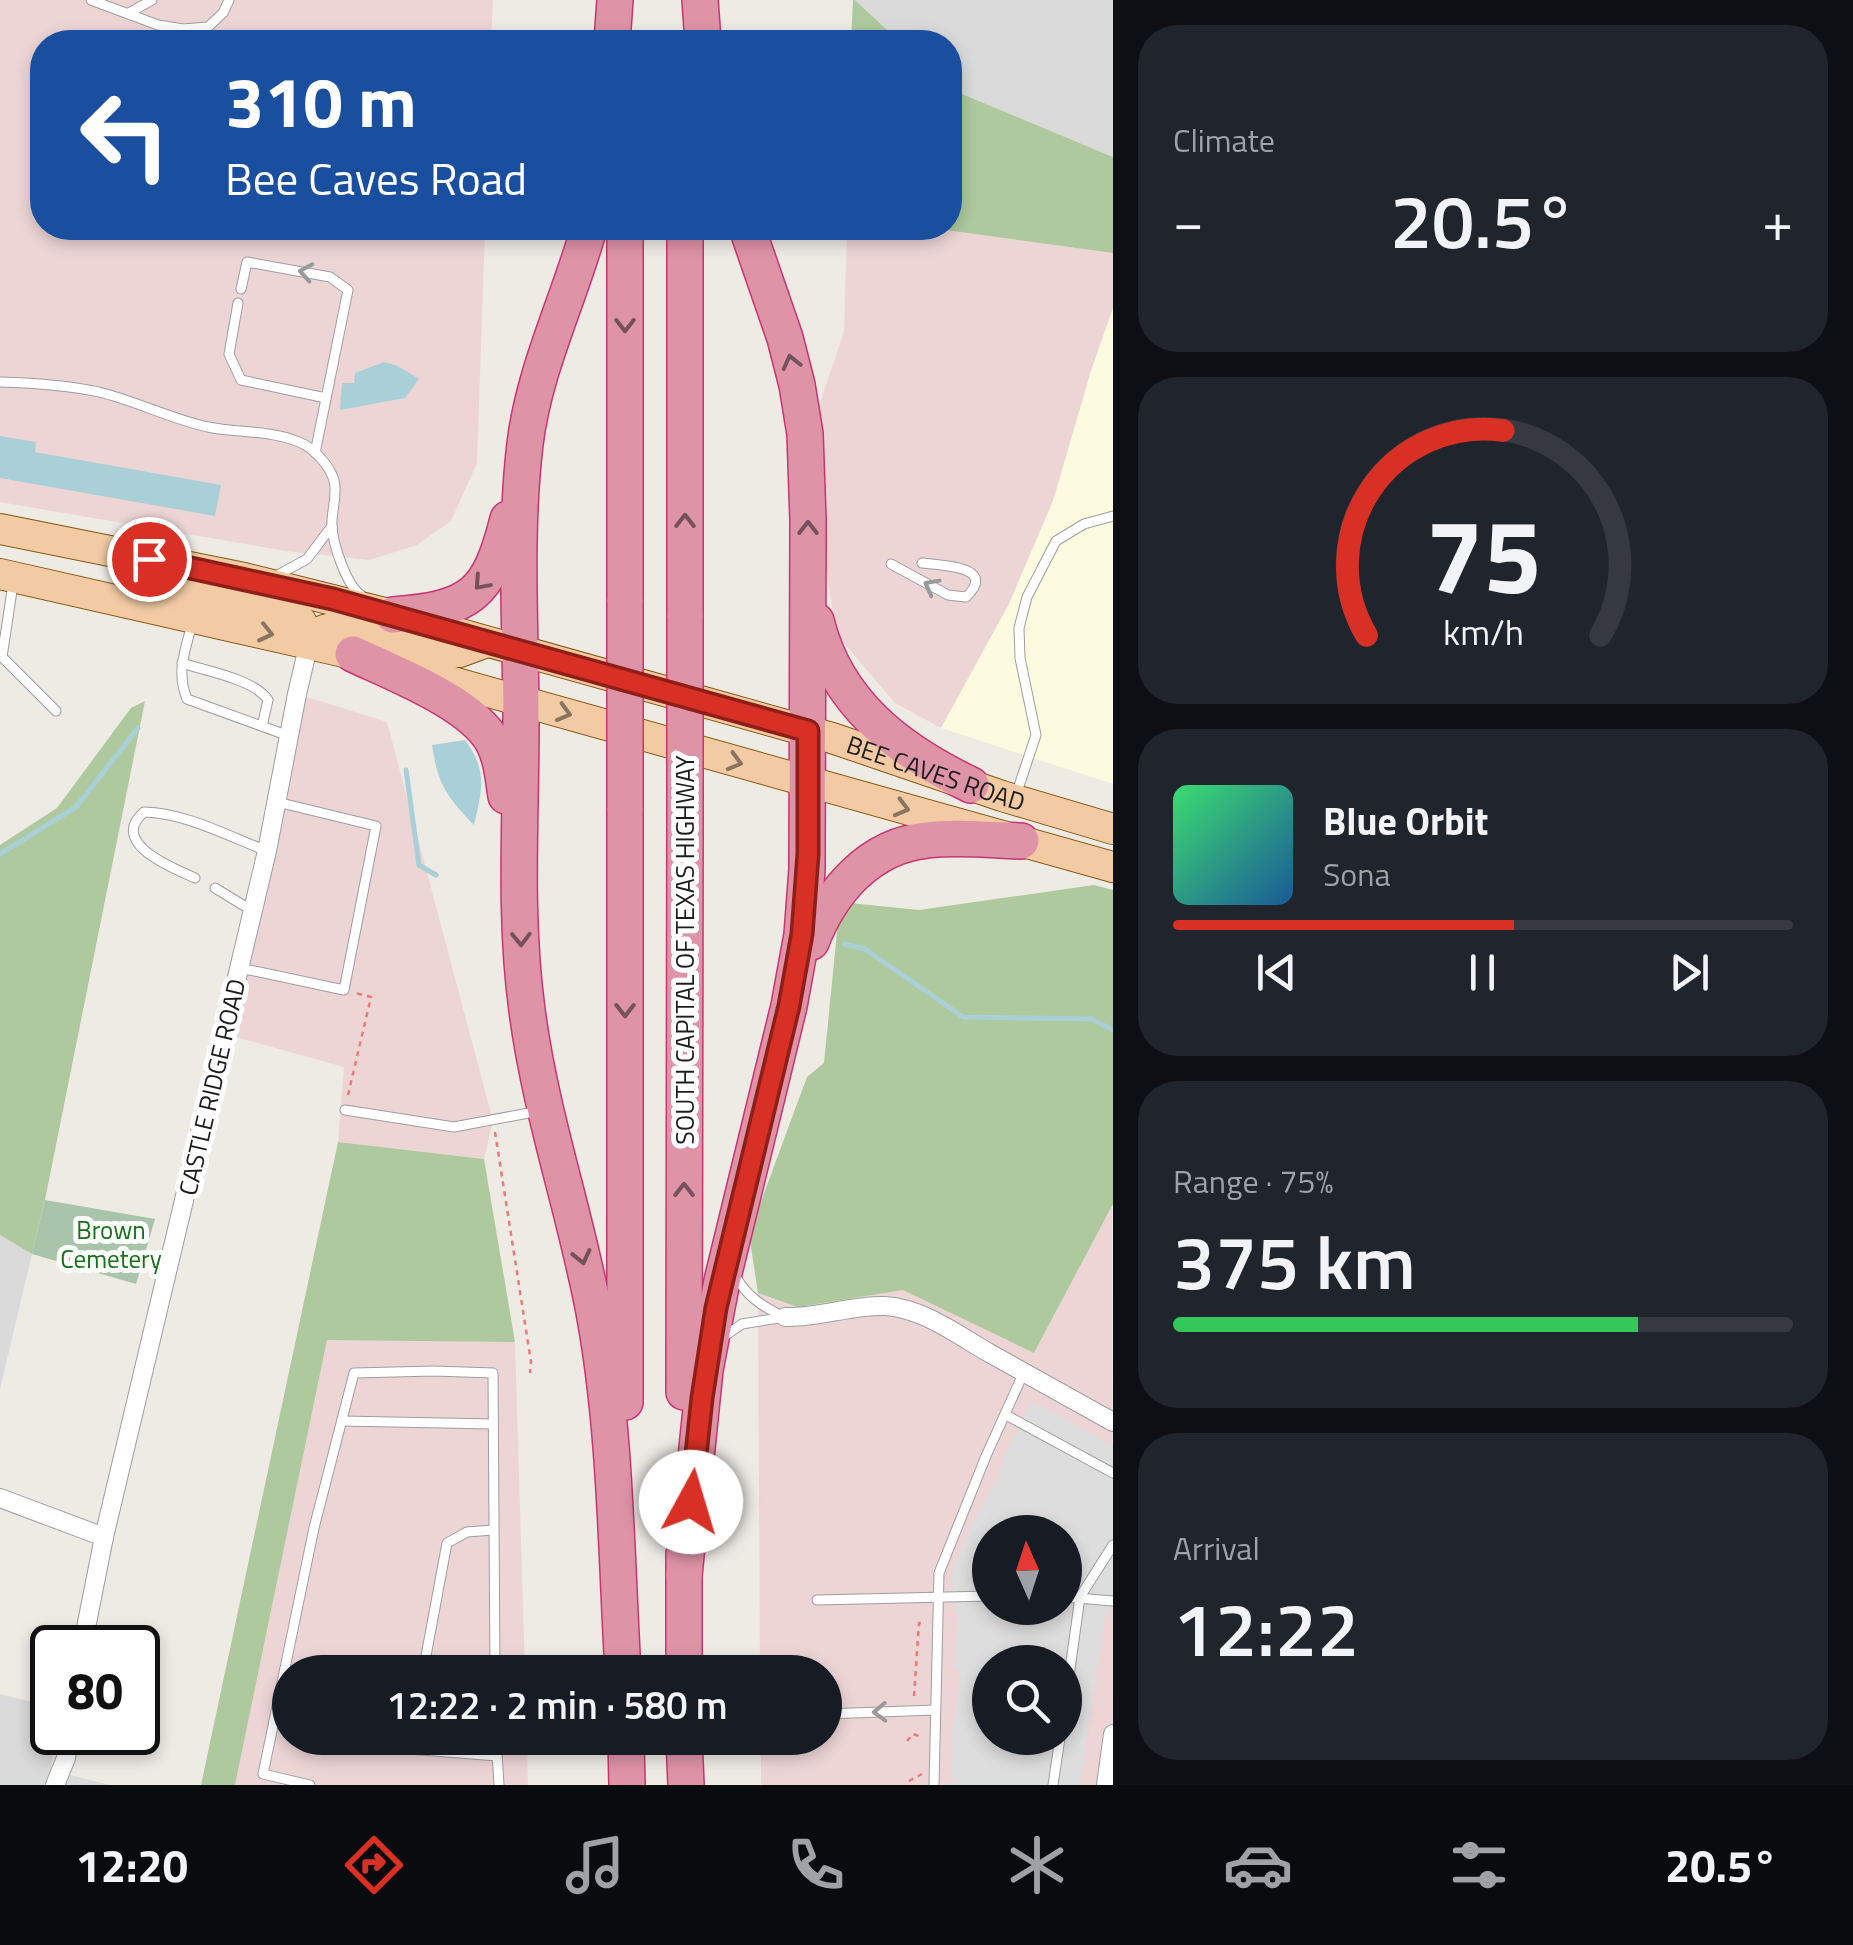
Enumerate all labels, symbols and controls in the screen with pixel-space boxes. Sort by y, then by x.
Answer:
text: 310 m [225,48,417,154]
icon: left [60,70,190,200]
text: Climate [1173,116,1275,164]
text: Bee Caves Road [225,144,527,212]
text: 20.5° [1390,163,1576,277]
text: − [1173,179,1204,262]
text: + [1762,179,1793,262]
one-way arrow [298,263,314,284]
one-way arrow [614,318,636,333]
one-way arrow [782,354,803,371]
text: 75 [1425,475,1541,633]
one-way arrow [674,512,696,528]
pin [107,517,192,602]
one-way arrow [797,520,819,536]
icon: arrive [122,532,177,587]
one-way arrow [474,571,492,590]
one-way arrow [924,579,942,599]
text: km/h [1443,604,1523,659]
one-way arrow [257,621,274,642]
one-way arrow [555,702,573,723]
street label: BEE CAVES ROAD [841,725,1030,821]
one-way arrow [726,750,743,771]
street label: SOUTH CAPITAL OF TEXAS HIGHWAY [666,755,704,1145]
text: Blue Orbit [1323,792,1488,850]
one-way arrow [893,796,910,817]
text: Sona [1323,850,1390,898]
one-way arrow [511,931,532,947]
icon: previous [1249,945,1304,1000]
icon: pause [1455,945,1510,1000]
icon: next [1662,945,1717,1000]
street label: CASTLE RIDGE ROAD [169,975,255,1199]
one-way arrow [614,1004,636,1019]
text: Range · 75% [1173,1157,1333,1205]
one-way arrow [674,1182,695,1198]
text: 375 km [1173,1204,1416,1318]
park label: Brown Cemetery [60,1211,162,1278]
one-way arrow [570,1248,591,1265]
position arrow [639,1450,743,1554]
north arrow [972,1515,1082,1625]
map controls [972,1515,1082,1755]
text: Arrival [1173,1524,1260,1572]
text: 12:22 [1173,1571,1359,1685]
speed limit sign: 80 [30,1625,160,1755]
button: search [972,1645,1082,1755]
text: 12:22 · 2 min · 580 m [386,1676,728,1734]
one-way arrow [871,1701,887,1722]
icon: directions [339,1830,409,1900]
icon: music [560,1830,630,1900]
icon: phone [781,1830,851,1900]
icon: climate [1002,1830,1072,1900]
icon: car [1223,1830,1293,1900]
icon: filters [1444,1830,1514,1900]
text: 12:20 [76,1831,188,1899]
text: 20.5° [1665,1831,1777,1899]

